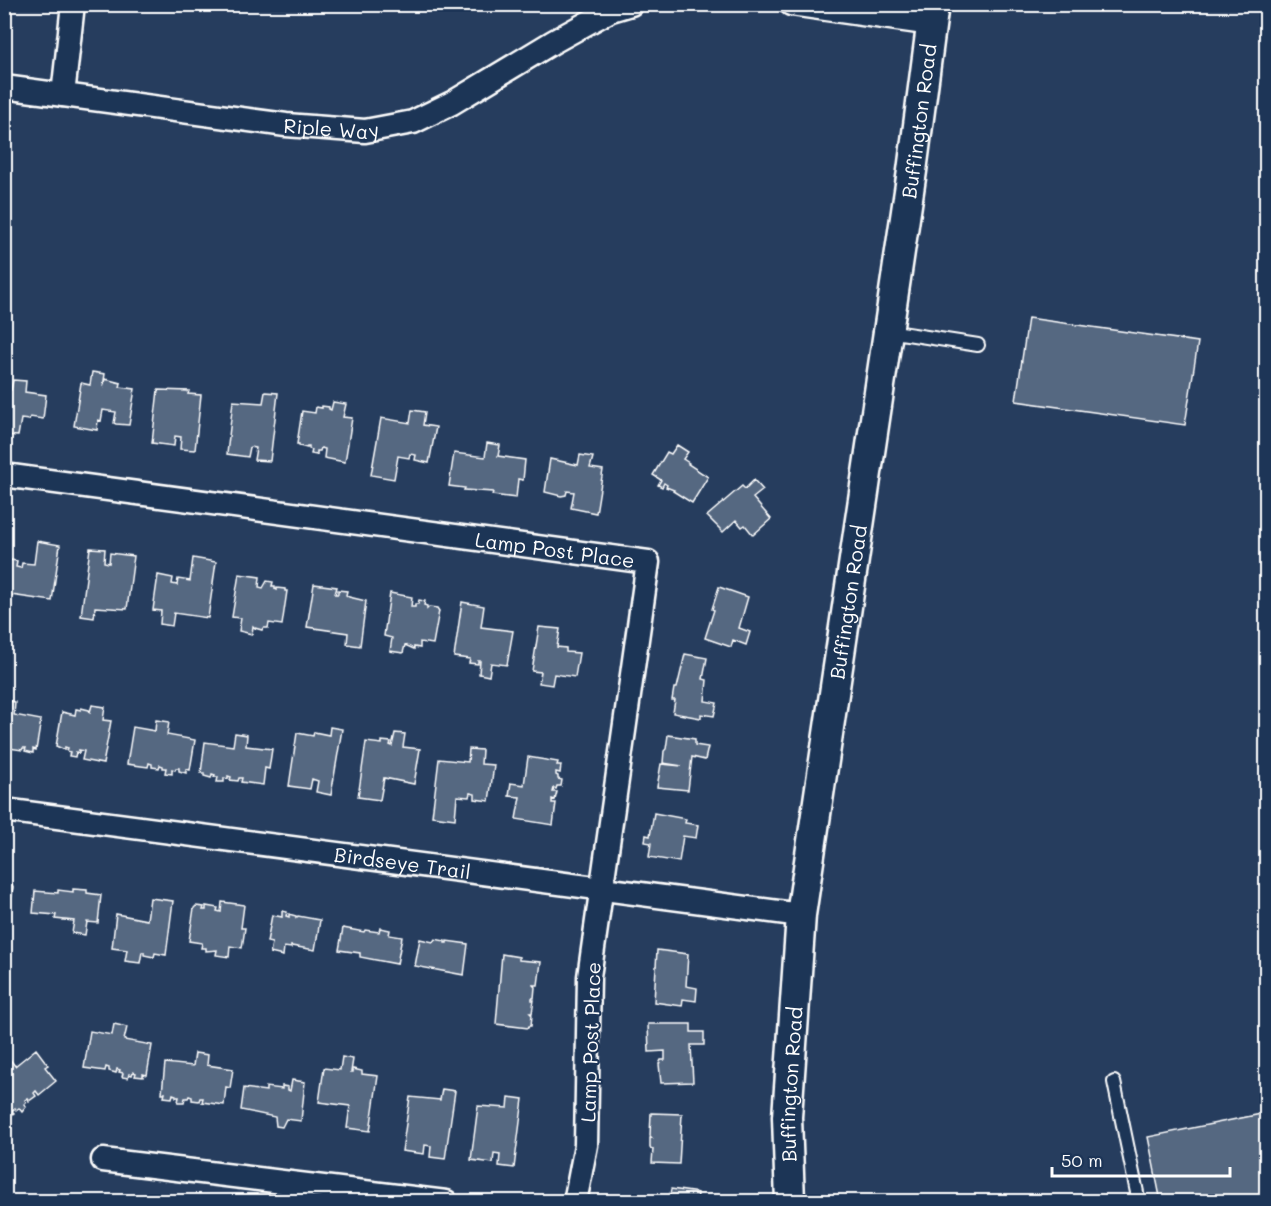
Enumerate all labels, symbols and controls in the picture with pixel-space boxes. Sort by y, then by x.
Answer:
street label: Buffington Road [895,42,942,200]
street label: Riple Way [283,112,381,144]
street label: Buffington Road [823,523,872,681]
street label: Lamp Post Place [474,526,636,573]
street label: Birdseye Trail [333,841,472,884]
street label: Lamp Post Place [574,961,606,1123]
street label: Buffington Road [774,1006,808,1162]
scale bar [1052,1140,1230,1178]
text: 50 m [1061,1148,1103,1172]

